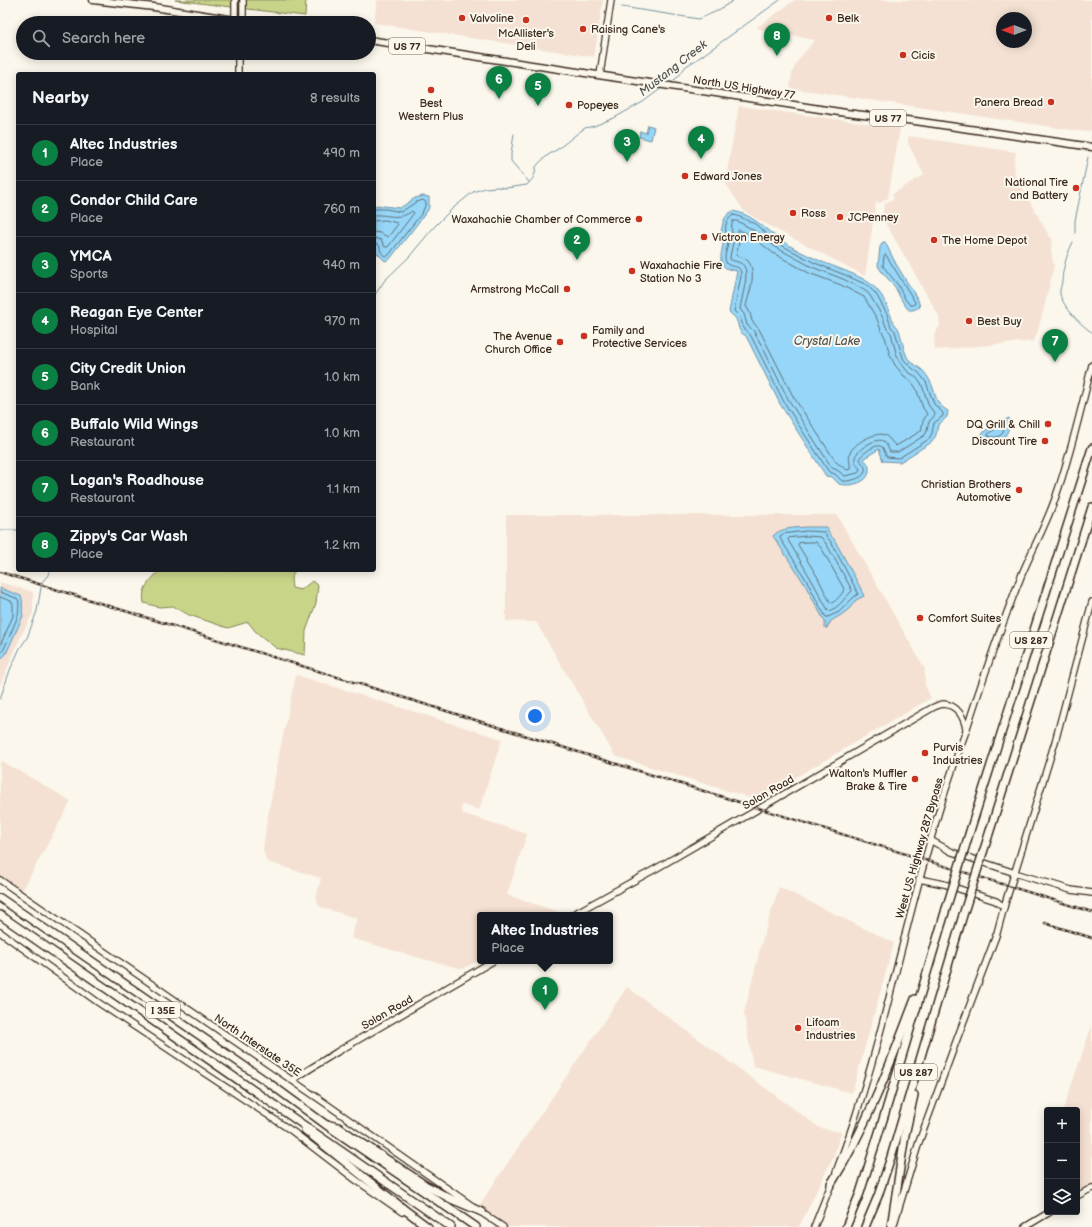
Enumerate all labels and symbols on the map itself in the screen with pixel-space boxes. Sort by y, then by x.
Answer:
place label: Valvoline [470,12,514,25]
place label: Belk [837,12,860,25]
north arrow [996,12,1032,48]
marker: Valvoline [457,13,467,23]
marker: Belk [824,13,834,23]
marker: McAllister's Deli [521,15,531,25]
place label: Raising Cane's [591,23,666,36]
pin: 8 [764,23,790,56]
marker: Raising Cane's [578,24,588,34]
place label: McAllister's Deli [498,27,555,53]
water label: Mustang Creek [636,36,711,100]
road number: US 77 [389,38,425,54]
place label: Cicis [911,49,936,62]
marker: Cicis [898,50,908,60]
pin: 6 [486,66,512,99]
pin: 5 [525,73,551,106]
street label: North US Highway 77 [692,73,796,102]
marker: Best Western Plus [426,85,436,95]
place label: Panera Bread [974,96,1043,109]
place label: Best Western Plus [398,97,464,123]
marker: Panera Bread [1046,97,1056,107]
place label: Popeyes [577,99,619,112]
marker: Popeyes [564,100,574,110]
road number: US 77 [870,110,906,126]
pin: 4 [688,126,714,159]
pin: 3 [614,129,640,162]
place label: Edward Jones [693,170,763,183]
marker: Edward Jones [680,171,690,181]
place label: National Tire and Battery [1005,176,1068,202]
marker: National Tire and Battery [1071,183,1081,193]
place label: Ross [801,207,827,220]
marker: Ross [788,208,798,218]
place label: JCPenney [848,211,898,224]
marker: JCPenney [835,212,845,222]
place label: Waxahachie Chamber of Commerce [452,213,631,226]
marker: Waxahachie Chamber of Commerce [634,214,644,224]
pin: 2 [564,227,590,260]
place label: Victron Energy [712,231,785,244]
marker: Victron Energy [699,232,709,242]
place label: The Home Depot [942,234,1028,247]
marker: The Home Depot [929,235,939,245]
place label: Waxahachie Fire Station No 3 [640,259,723,285]
marker: Waxahachie Fire Station No 3 [627,266,637,276]
place label: Armstrong McCall [471,283,559,296]
marker: Armstrong McCall [562,284,572,294]
place label: Best Buy [977,315,1022,328]
marker: Best Buy [964,316,974,326]
place label: Family and Protective Services [592,324,688,350]
pin: 7 [1042,329,1068,362]
place label: The Avenue Church Office [485,330,552,356]
marker: Family and Protective Services [579,331,589,341]
water label: Crystal Lake [794,334,860,349]
marker: The Avenue Church Office [555,337,565,347]
place label: DQ Grill & Chill [966,418,1040,431]
marker: DQ Grill & Chill [1043,419,1053,429]
place label: Discount Tire [972,435,1037,448]
marker: Discount Tire [1040,436,1050,446]
place label: Christian Brothers Automotive [921,478,1012,504]
marker: Christian Brothers Automotive [1014,485,1024,495]
place label: Comfort Suites [928,612,1002,625]
marker: Comfort Suites [915,613,925,623]
road number: US 287 [1010,632,1052,648]
your location [525,706,545,726]
place label: Purvis Industries [933,741,983,767]
marker: Purvis Industries [920,748,930,758]
place label: Walton's Muffler Brake & Tire [829,767,908,793]
street label: Solon Road [740,772,796,812]
marker: Walton's Muffler Brake & Tire [910,774,920,784]
street label: West US Highway 287 Bypass [893,776,946,920]
pin: 1 [532,977,558,1010]
street label: Solon Road [359,992,415,1032]
road number: I 35E [146,1002,180,1018]
street label: North Interstate 35E [212,1012,304,1079]
place label: Lifoam Industries [806,1016,856,1042]
marker: Lifoam Industries [793,1023,803,1033]
road number: US 287 [895,1064,937,1080]

